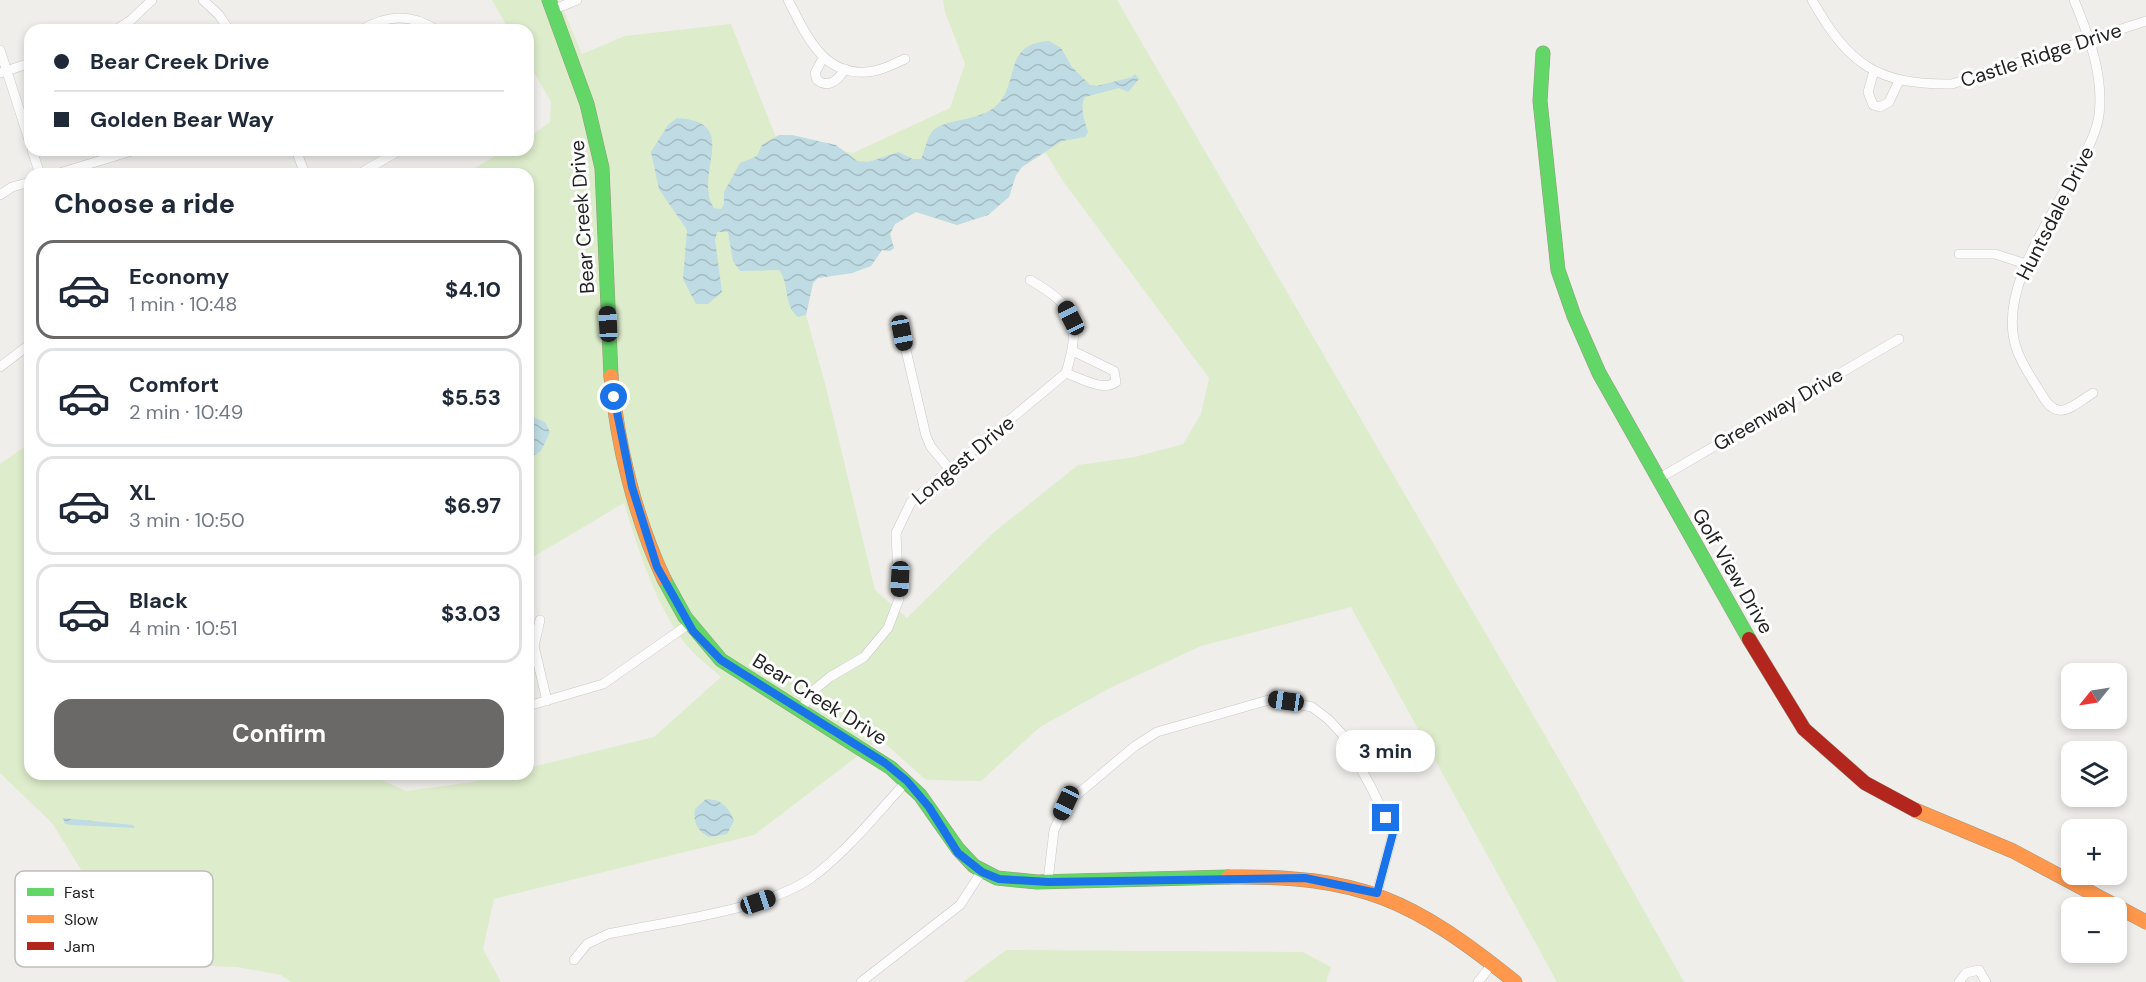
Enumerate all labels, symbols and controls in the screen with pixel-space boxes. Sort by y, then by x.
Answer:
street label: Castle Ridge Drive [1957,17,2125,93]
text: Bear Creek Drive [90,47,270,76]
text: Golden Bear Way [90,105,274,134]
street label: Bear Creek Drive [564,139,600,295]
street label: Huntsdale Drive [2010,142,2100,284]
text: Choose a ride [54,186,235,221]
text: Economy [129,262,229,291]
icon: car [57,263,111,317]
text: $4.10 [445,275,501,304]
text: 1 min · 10:48 [129,291,238,317]
car [1055,298,1087,338]
car [598,306,618,342]
car [890,314,914,352]
street label: Greenway Drive [1708,361,1848,457]
text: Comfort [129,370,219,399]
icon: car [57,371,111,425]
text: $5.53 [442,383,501,412]
route start [600,383,627,410]
text: 2 min · 10:49 [129,399,243,425]
street label: Longest Drive [906,410,1020,510]
text: XL [129,478,156,507]
icon: car [57,479,111,533]
text: $6.97 [444,491,501,520]
street label: Golf View Drive [1687,504,1779,638]
text: 3 min · 10:50 [129,507,245,533]
car [890,561,910,597]
text: Black [129,586,188,615]
icon: car [57,587,111,641]
text: $3.03 [441,599,501,628]
text: 4 min · 10:51 [129,615,238,641]
street label: Bear Creek Drive [748,647,892,751]
north arrow [2061,663,2127,729]
map controls [2061,663,2127,963]
car [1267,690,1305,712]
button: Confirm [54,699,504,768]
callout: 3 min [1336,731,1436,773]
text: 3 min [1359,738,1412,764]
button: layers [2061,741,2127,807]
car [1050,783,1082,823]
route end [1372,804,1399,831]
button: + [2061,819,2127,885]
legend [15,871,213,967]
text: Fast [64,882,95,903]
car [738,888,778,916]
button: − [2061,897,2127,963]
text: Slow [64,909,98,930]
text: Jam [64,936,95,957]

